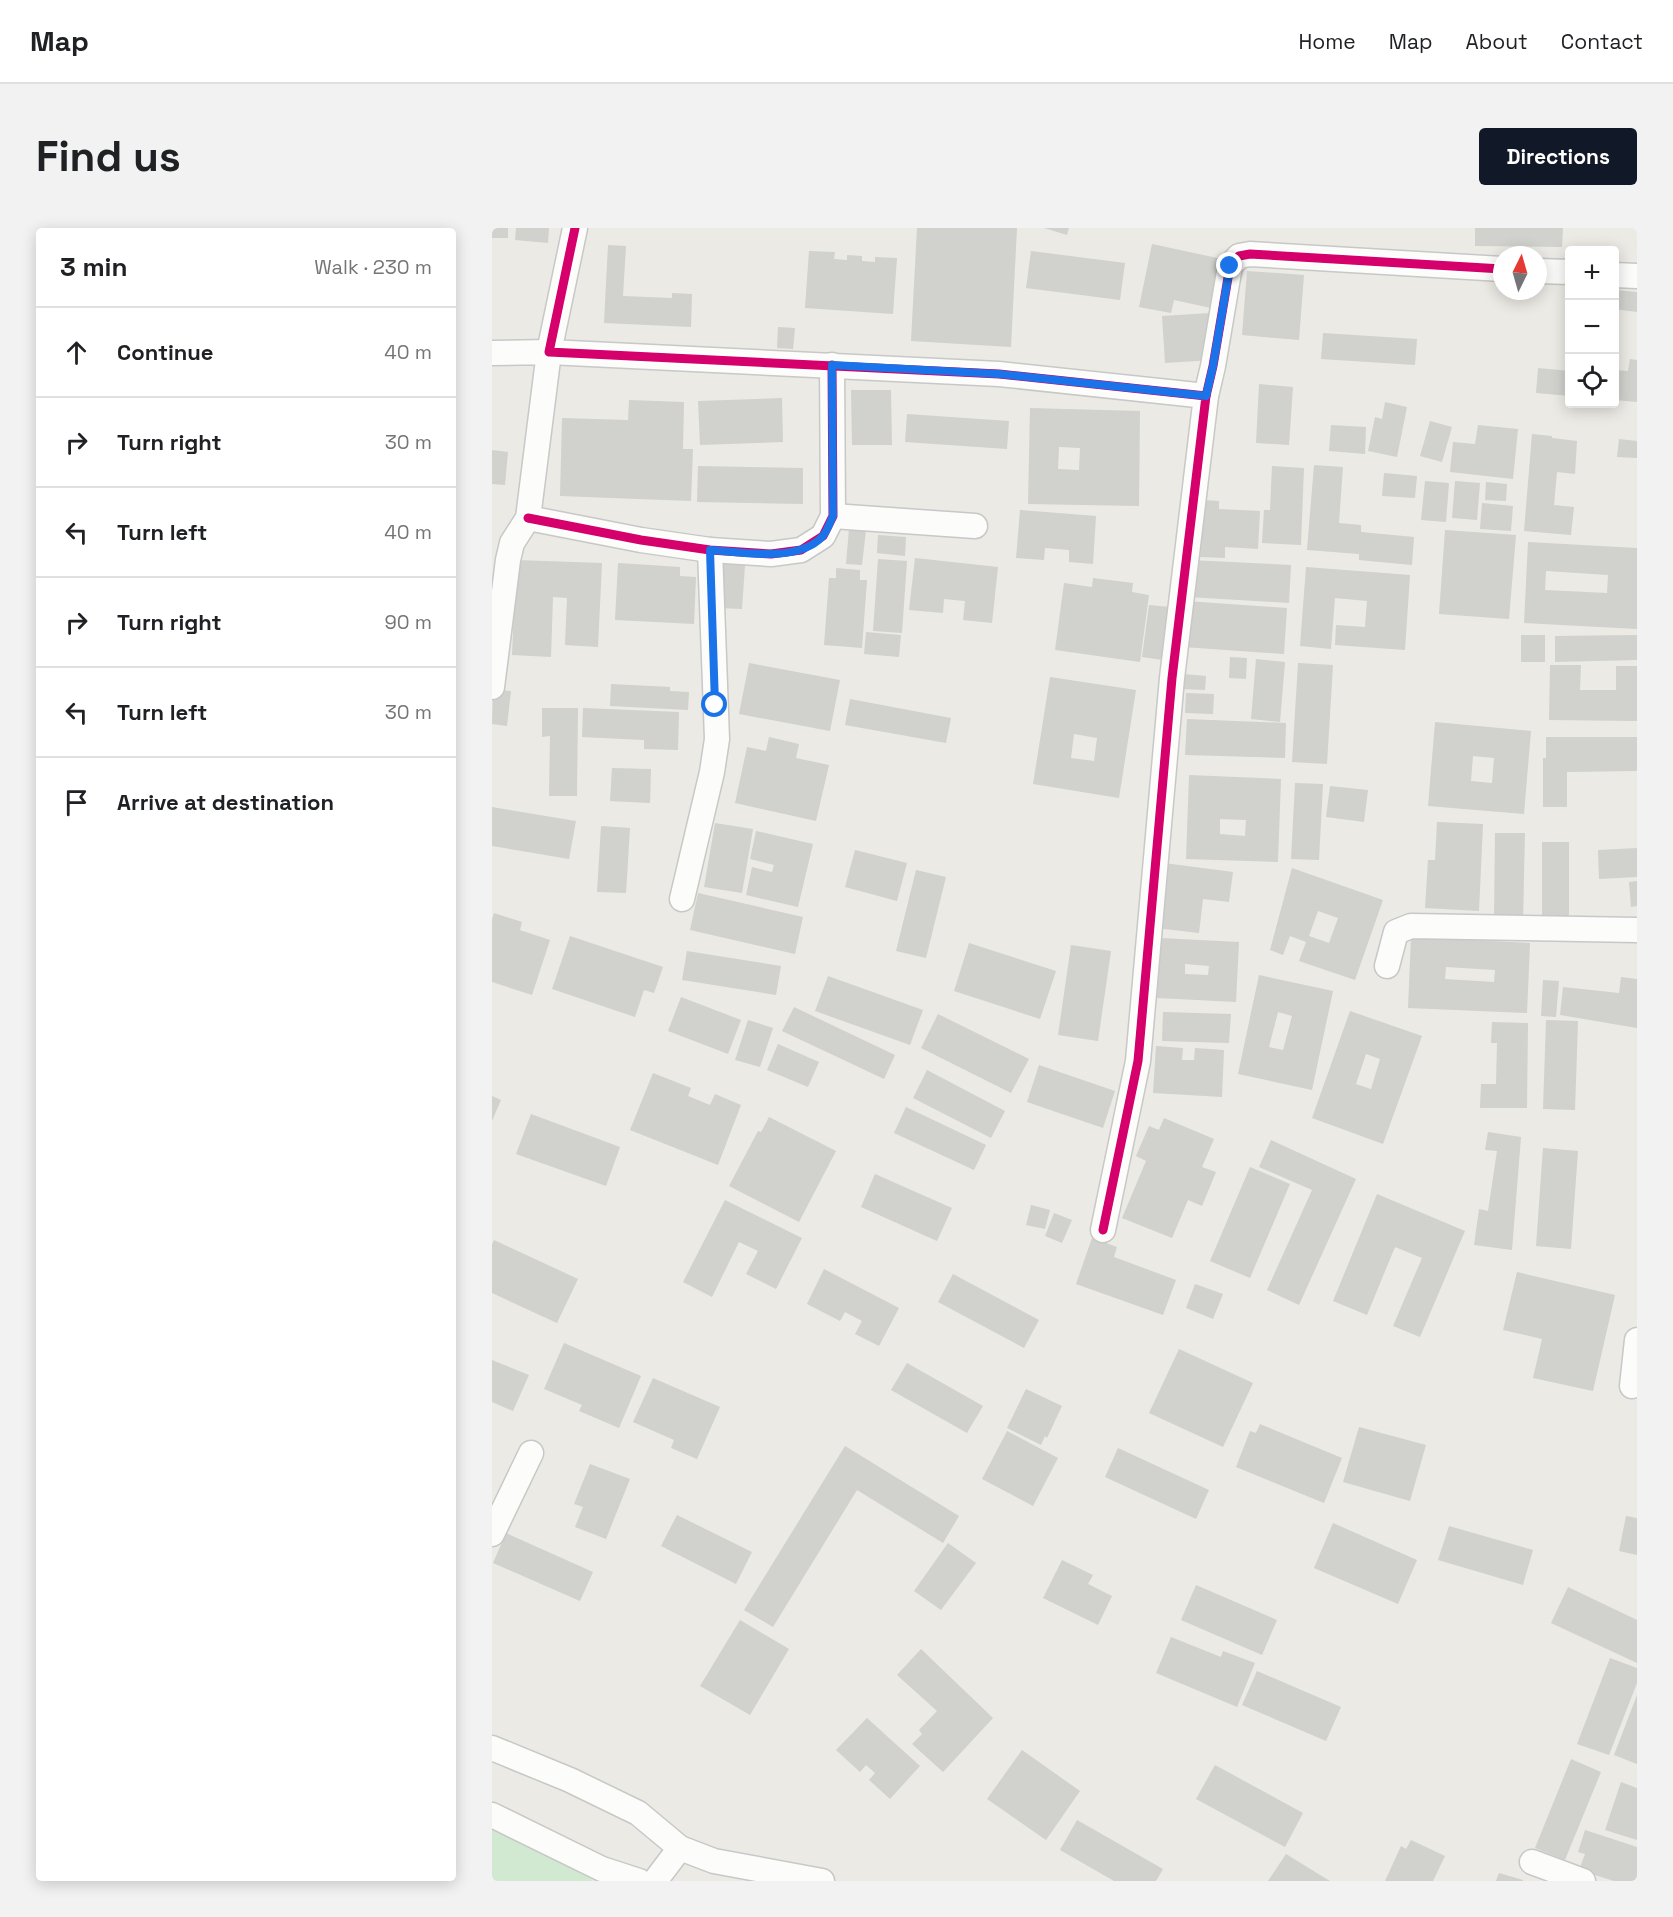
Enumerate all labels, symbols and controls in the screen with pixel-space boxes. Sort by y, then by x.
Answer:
text: Map [30,23,89,59]
text: Home [1298,28,1356,55]
text: Map [1389,28,1433,55]
text: About [1466,28,1528,55]
text: Contact [1561,28,1643,55]
button: Directions [1479,128,1637,185]
text: Find us [36,130,181,183]
north arrow [1493,246,1547,300]
map controls [1565,246,1619,408]
button: + [1565,246,1619,300]
text: 3 min [60,250,128,284]
route end [1216,252,1242,278]
text: Walk · 230 m [314,254,432,280]
button: − [1565,300,1619,354]
icon: ahead [60,336,93,369]
text: Continue [117,338,213,366]
text: 40 m [384,339,432,365]
button: locate [1565,354,1619,408]
icon: right [60,426,93,459]
text: Turn right [117,428,222,456]
text: 30 m [385,429,432,455]
icon: left [60,516,93,549]
text: Turn left [117,518,207,546]
text: 40 m [384,519,432,545]
icon: right [60,606,93,639]
text: Turn right [117,608,222,636]
text: 90 m [385,609,432,635]
route start [701,691,727,717]
icon: left [60,696,93,729]
text: Turn left [117,698,207,726]
text: 30 m [385,699,432,725]
icon: arrive [60,786,93,819]
text: Arrive at destination [117,788,334,816]

